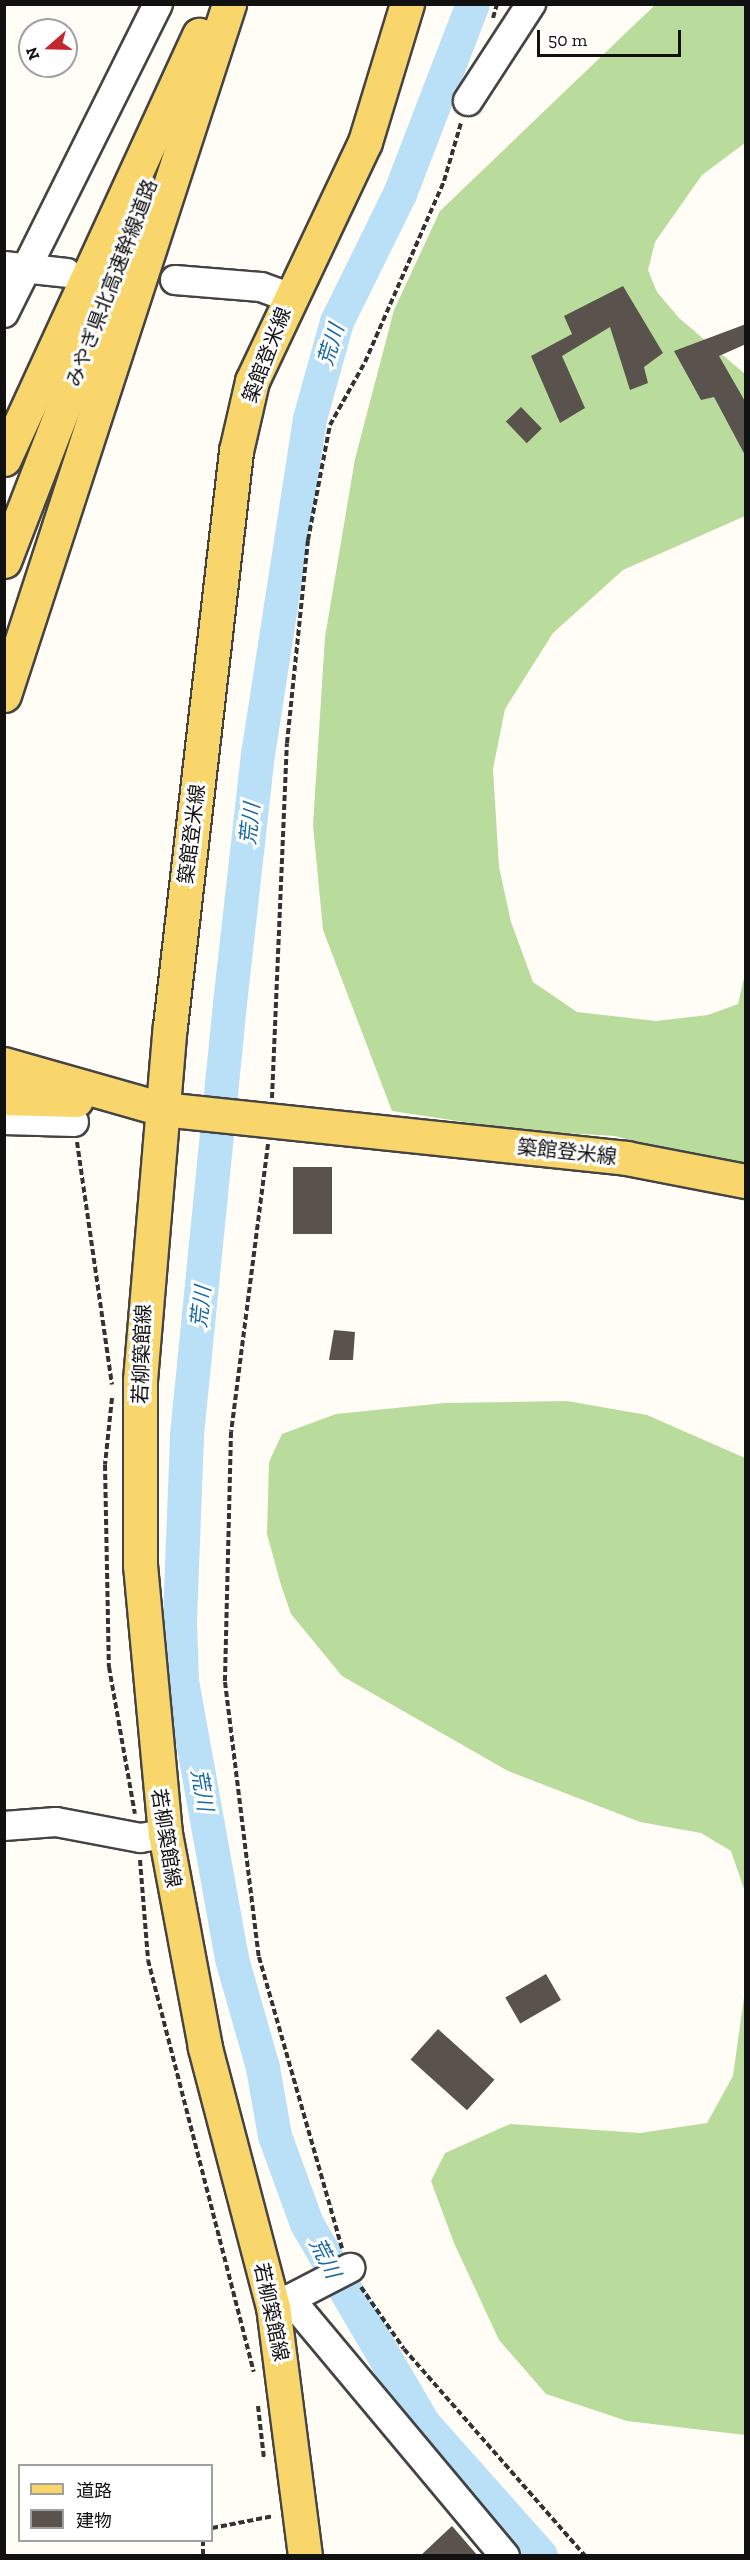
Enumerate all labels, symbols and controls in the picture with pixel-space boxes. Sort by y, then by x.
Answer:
north arrow [18,18,78,78]
scale bar [540,18,684,56]
text: 50 m [548,29,587,51]
text: N [21,45,44,63]
street label: みやぎ県北高速幹線道路 [61,176,163,390]
street label: 築館登米線 [238,304,296,406]
water label: 荒川 [313,321,349,369]
street label: 築館登米線 [174,783,210,885]
water label: 荒川 [235,802,265,846]
street label: 築館登米線 [516,1135,618,1169]
water label: 荒川 [186,1285,216,1329]
street label: 若柳築館線 [128,1304,156,1404]
water label: 荒川 [186,1767,218,1813]
street label: 若柳築館線 [146,1787,186,1889]
water label: 荒川 [304,2234,346,2282]
street label: 若柳築館線 [249,2261,293,2363]
legend [18,2464,213,2542]
text: 道路 [76,2480,112,2502]
text: 建物 [76,2510,112,2532]

